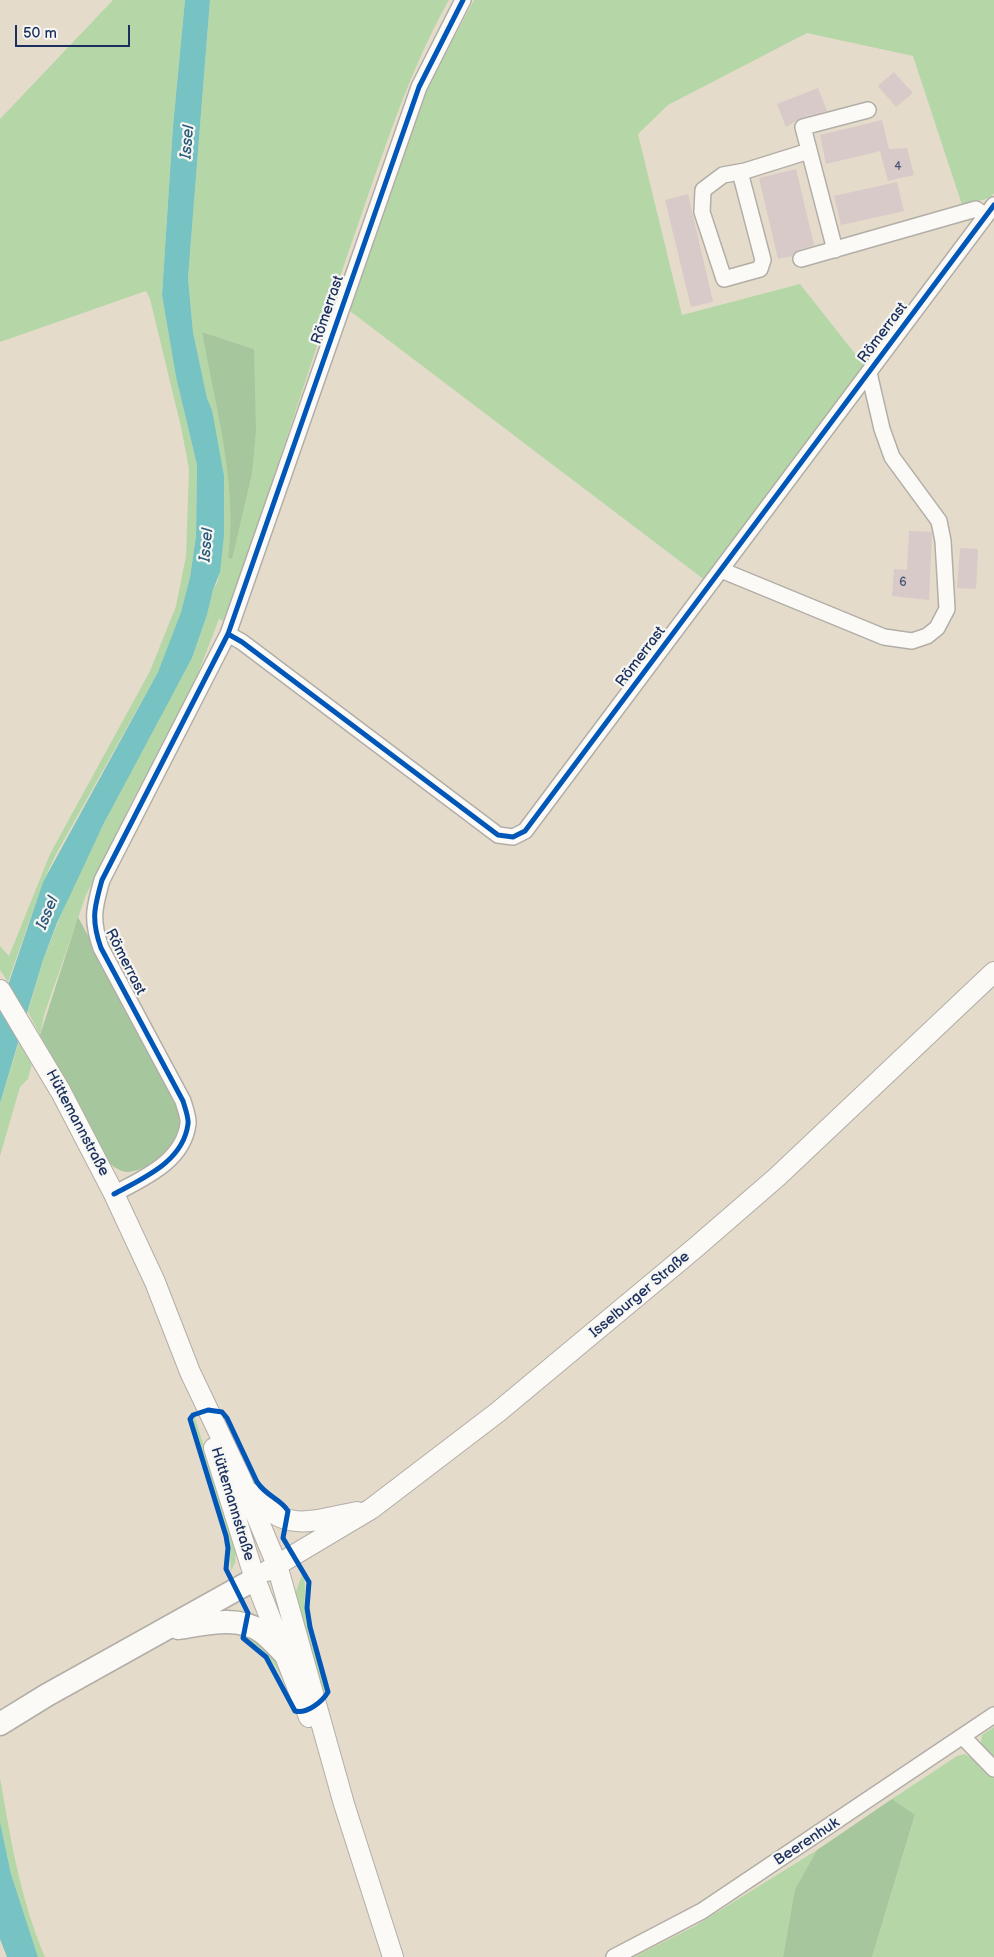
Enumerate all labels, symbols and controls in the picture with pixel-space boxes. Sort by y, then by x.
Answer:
scale bar [18,15,132,47]
text: 50 m [23,24,57,43]
water label: Issel [177,124,199,160]
house number: 4 [894,160,902,174]
street label: Römerrast [308,273,348,347]
street label: Römerrast [854,299,912,367]
water label: Issel [196,527,218,563]
house number: 6 [899,576,907,590]
street label: Römerrast [612,623,670,691]
water label: Issel [33,894,63,932]
street label: Römerrast [101,926,149,998]
street label: Hüttemannstraße [41,1067,113,1179]
street label: Isselburger Straße [586,1248,694,1342]
street label: Hüttemannstraße [206,1445,258,1563]
street label: Beerenhuk [771,1814,843,1870]

